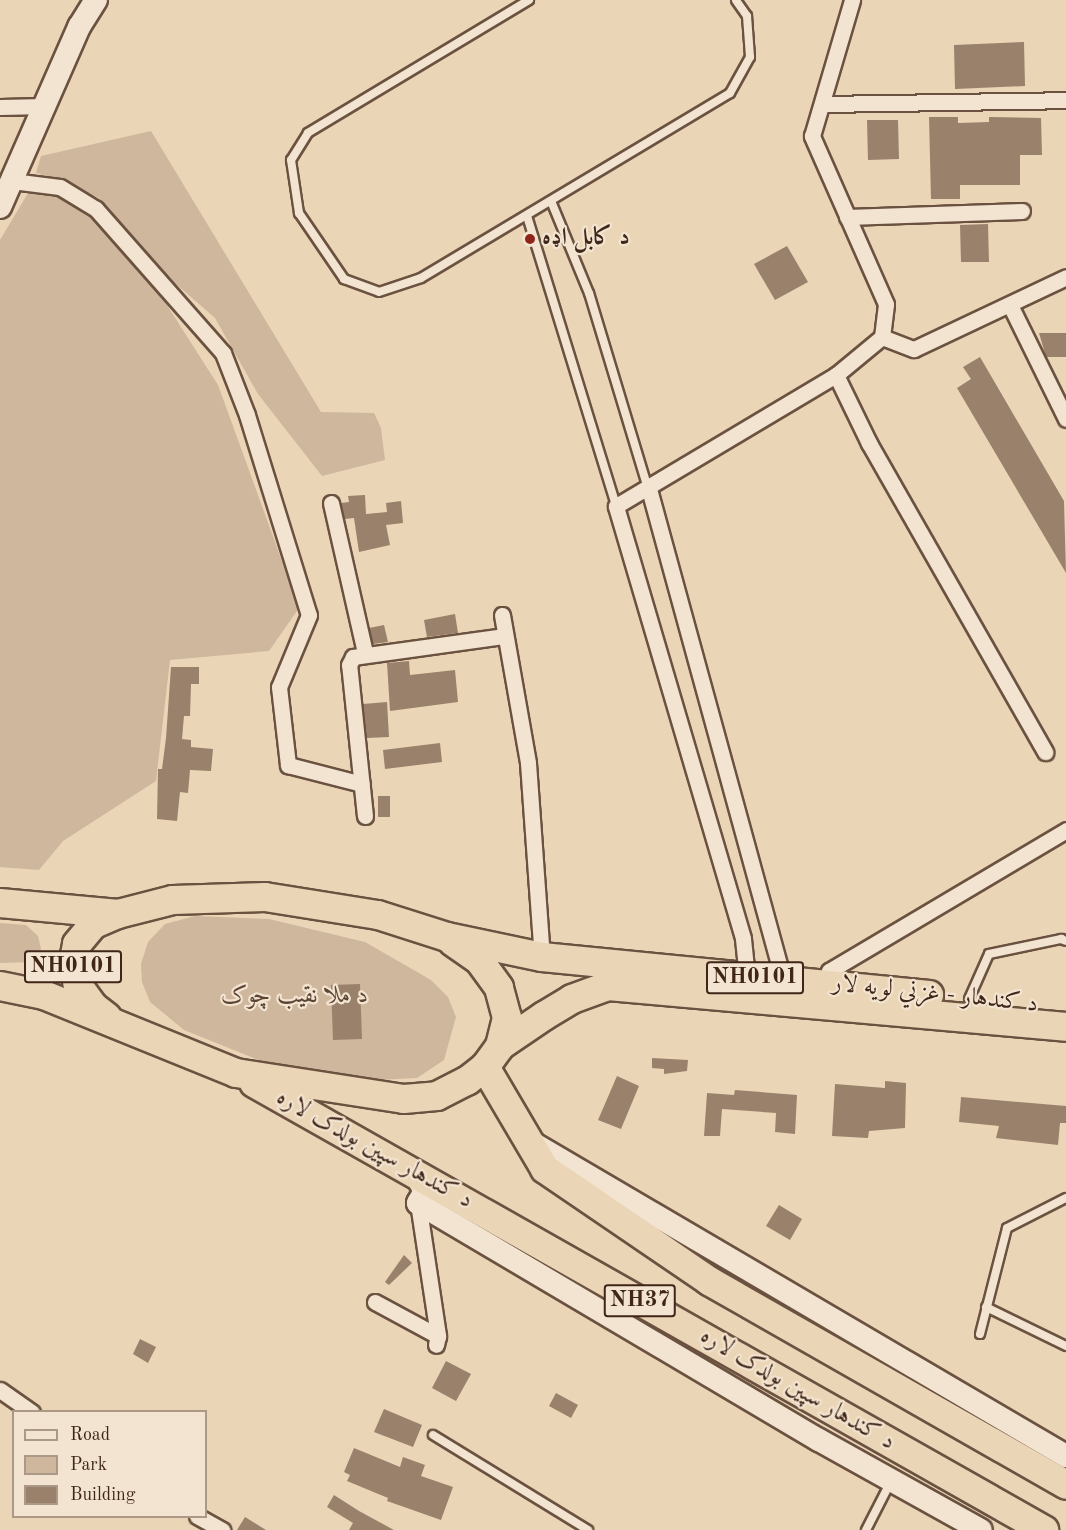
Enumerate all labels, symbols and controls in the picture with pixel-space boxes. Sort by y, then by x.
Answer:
place label: د کابل اډه [542,225,630,253]
marker: د کابل اډه [523,232,537,246]
road number: NH0101 [23,948,122,986]
road number: NH0101 [706,959,804,997]
street label: د کندهار - غزني لويه لار [831,970,1039,1020]
park label: د ملا نقيب چوک [222,983,368,1011]
street label: د کندهار سپین بولدک لاره [271,1084,477,1216]
road number: NH37 [602,1282,678,1320]
street label: د کندهار سپین بولدک لاره [694,1322,900,1458]
legend [12,1410,207,1518]
text: Road [70,1426,110,1444]
text: Park [70,1456,107,1474]
text: Building [70,1486,135,1504]

